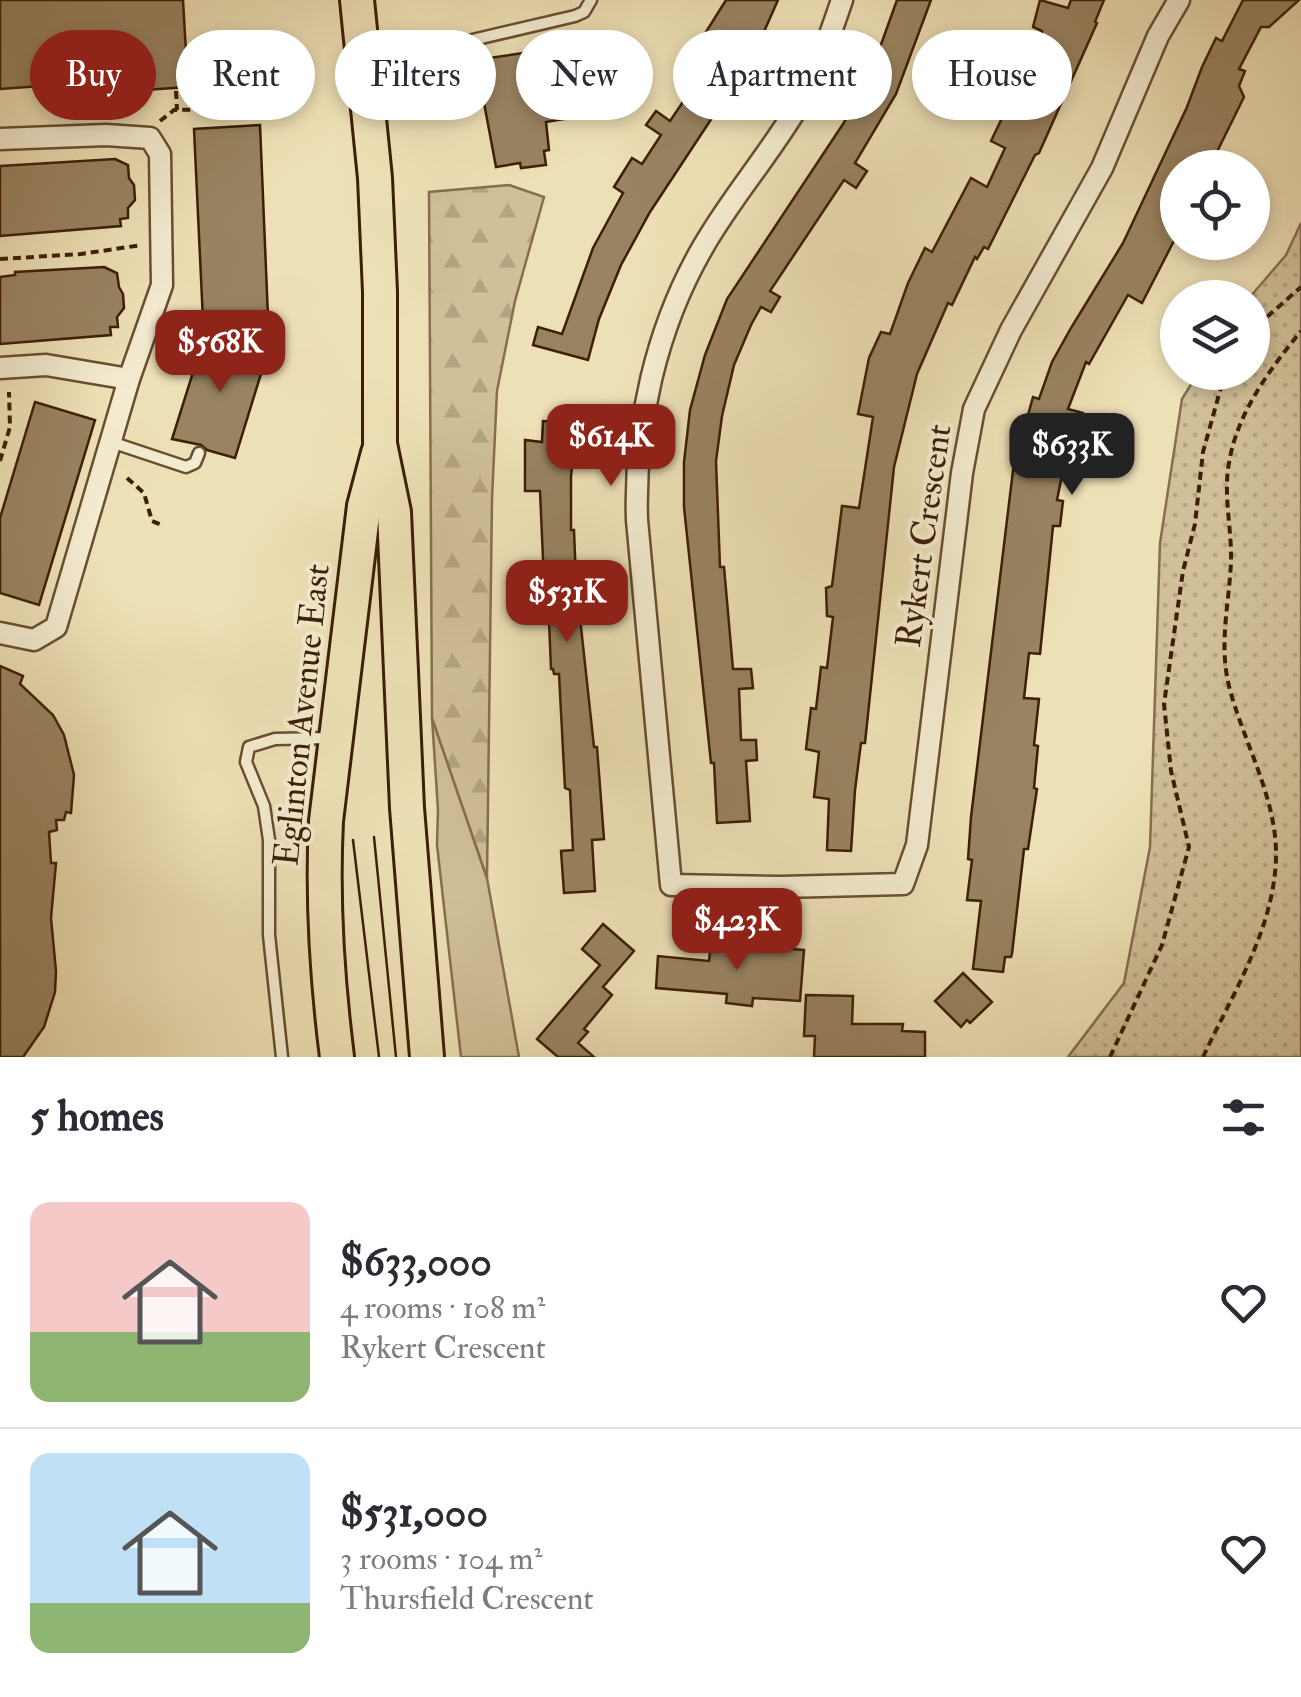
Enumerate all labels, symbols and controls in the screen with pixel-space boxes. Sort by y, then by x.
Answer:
chip: Buy [30,30,156,120]
chip: Rent [176,30,315,120]
chip: Filters [335,30,496,120]
chip: New [516,30,653,120]
chip: Apartment [673,30,892,120]
chip: House [912,30,1072,120]
map controls [1160,150,1270,390]
button: locate [1160,150,1270,260]
button: layers [1160,280,1270,390]
pin: $568K [150,310,290,395]
text: $568K [177,322,263,362]
pin: $614K [541,404,681,489]
pin: $633K [1002,413,1142,498]
text: $614K [568,416,654,456]
street label: Rykert Crescent [887,422,961,650]
text: $633K [1031,425,1113,465]
pin: $531K [497,560,637,645]
street label: Eglinton Avenue East [264,562,340,868]
text: $531K [528,572,606,612]
pin: $423K [667,888,807,973]
text: $423K [694,900,780,940]
icon: filters [1216,1090,1271,1145]
text: 5 homes [30,1091,164,1143]
text: $633,000 [340,1236,492,1288]
icon: home [110,1242,230,1362]
icon: heart [1216,1275,1271,1330]
text: 4 rooms · 108 m² [340,1288,545,1328]
text: Rykert Crescent [340,1328,546,1368]
text: $531,000 [340,1487,488,1539]
icon: home [110,1493,230,1613]
icon: heart [1216,1526,1271,1581]
text: 3 rooms · 104 m² [340,1539,543,1579]
text: Thursfield Crescent [340,1579,594,1619]

